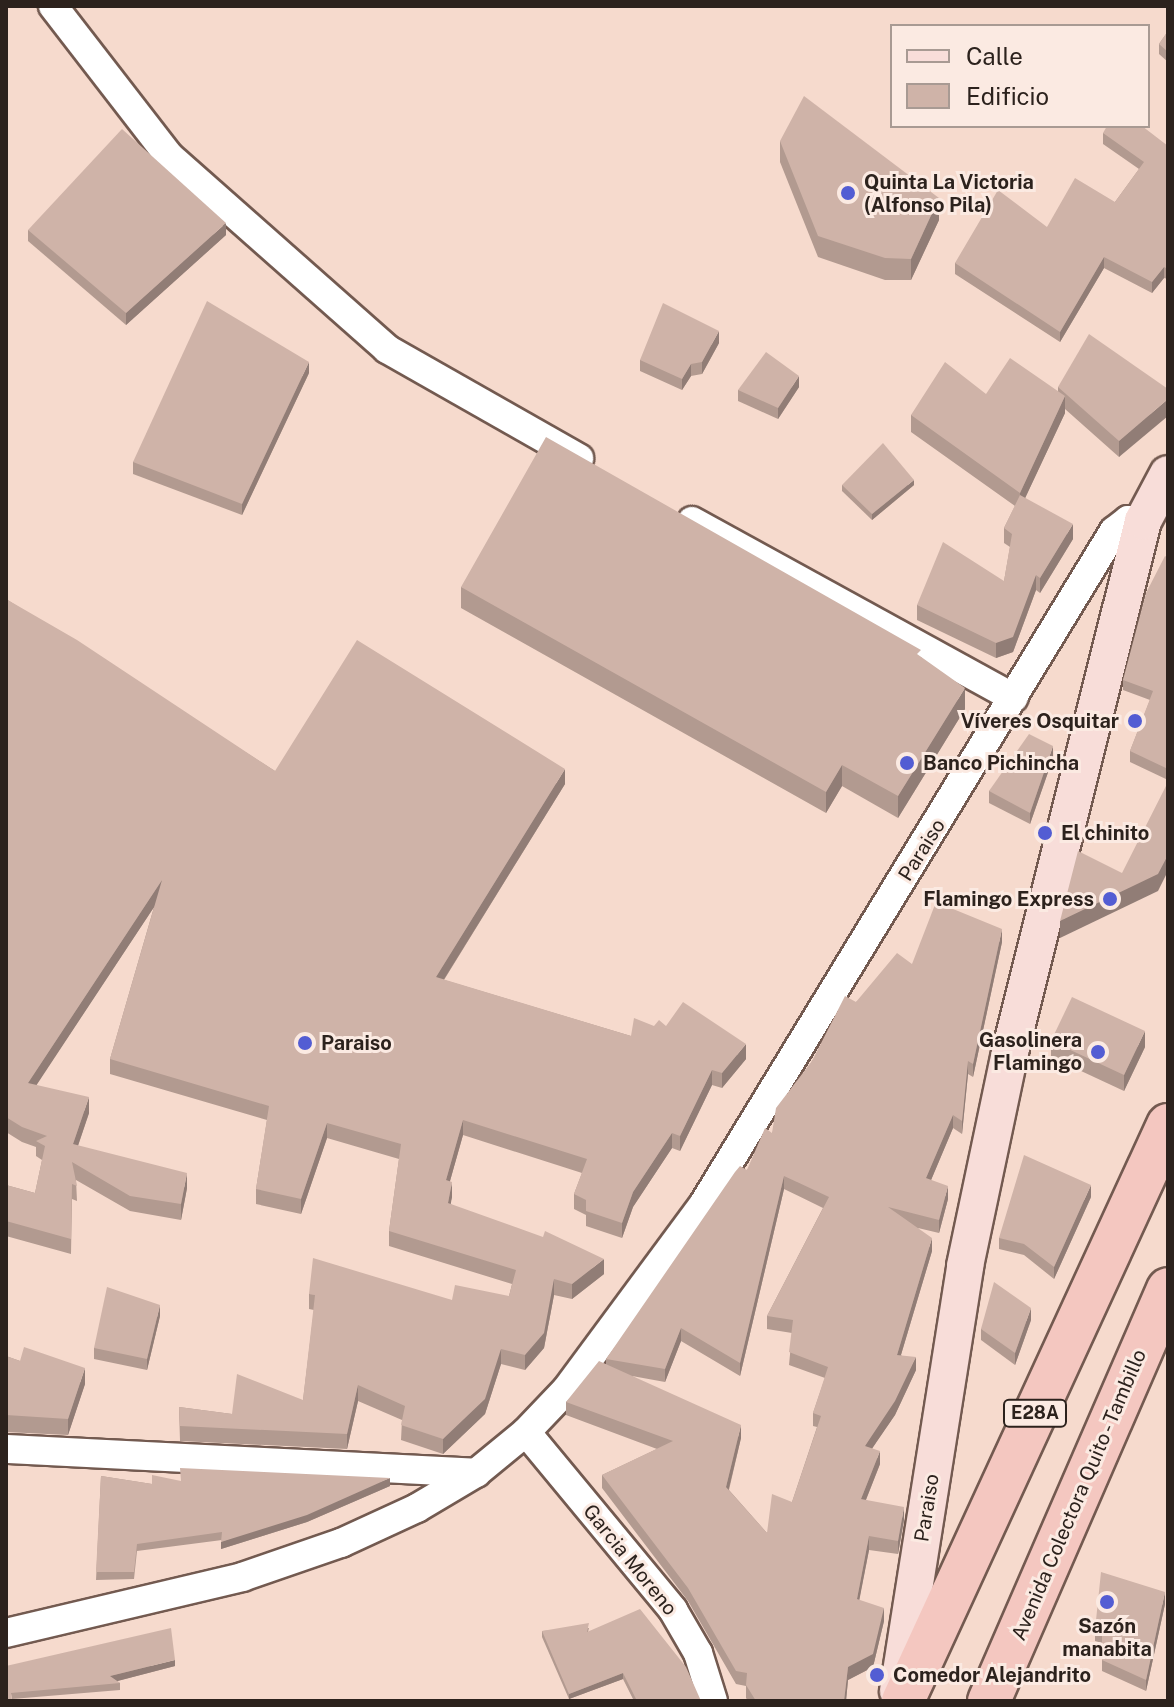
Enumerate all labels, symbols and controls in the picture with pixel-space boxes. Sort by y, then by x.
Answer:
legend [890,24,1150,128]
text: Calle [966,42,1023,70]
text: Edificio [966,82,1049,110]
place label: Quinta La Victoria (Alfonso Pila) [864,170,1034,217]
marker: Quinta La Victoria (Alfonso Pila) [839,184,857,202]
place label: Víveres Osquitar [961,709,1119,733]
marker: Víveres Osquitar [1126,712,1144,730]
place label: Banco Pichincha [923,751,1079,775]
marker: Banco Pichincha [898,754,916,772]
street label: Paraiso [894,815,950,885]
place label: El chinito [1061,821,1149,845]
marker: El chinito [1036,824,1054,842]
place label: Flamingo Express [923,887,1094,911]
marker: Flamingo Express [1101,890,1119,908]
place label: Gasolinera Flamingo [979,1028,1082,1075]
place label: Paraiso [321,1031,392,1055]
marker: Paraiso [296,1034,314,1052]
marker: Gasolinera Flamingo [1089,1043,1107,1061]
street label: Avenida Colectora Quito - Tambillo [1006,1343,1152,1647]
road number: E28A [1001,1399,1069,1427]
street label: Paraiso [910,1472,944,1544]
street label: Garcia Moreno [578,1500,682,1620]
marker: Sazón manabita [1098,1593,1116,1611]
place label: Sazón manabita [1062,1614,1152,1661]
place label: Comedor Alejandrito [893,1663,1091,1687]
marker: Comedor Alejandrito [868,1666,886,1684]

